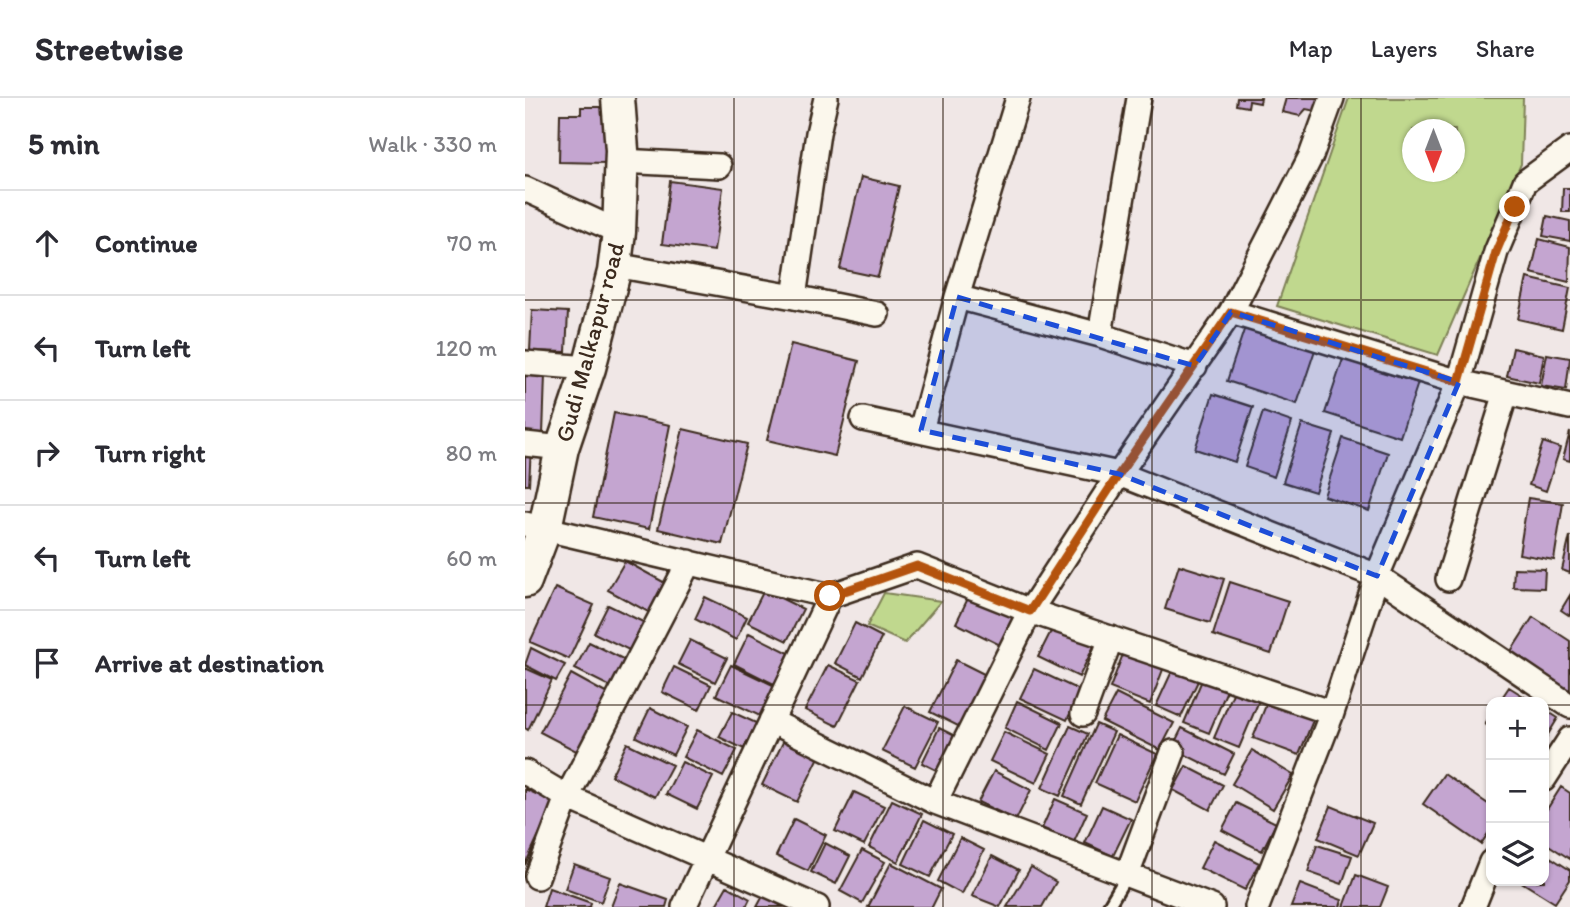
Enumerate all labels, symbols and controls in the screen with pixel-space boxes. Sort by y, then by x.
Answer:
text: Streetwise [35,29,184,68]
text: Map [1289,34,1333,63]
text: Layers [1371,34,1438,63]
text: Share [1476,34,1535,63]
north arrow [1402,119,1465,182]
text: 5 min [28,125,99,162]
text: Walk · 330 m [368,130,497,158]
route end [1499,191,1530,222]
icon: ahead [28,224,66,262]
text: Continue [95,227,198,259]
text: 70 m [447,229,497,257]
street label: Gudi Malkapur road [549,239,630,445]
icon: left [28,329,66,367]
text: Turn left [95,332,191,364]
text: 120 m [436,334,497,362]
icon: right [28,434,66,472]
text: Turn right [95,437,206,469]
text: 80 m [446,439,497,467]
icon: left [28,539,66,577]
text: Turn left [95,542,191,574]
text: 60 m [446,544,497,572]
route start [814,580,845,611]
icon: arrive [28,644,66,682]
text: Arrive at destination [95,647,324,679]
map controls [1486,697,1549,886]
button: + [1486,697,1549,760]
button: − [1486,760,1549,823]
button: layers [1486,823,1549,886]

